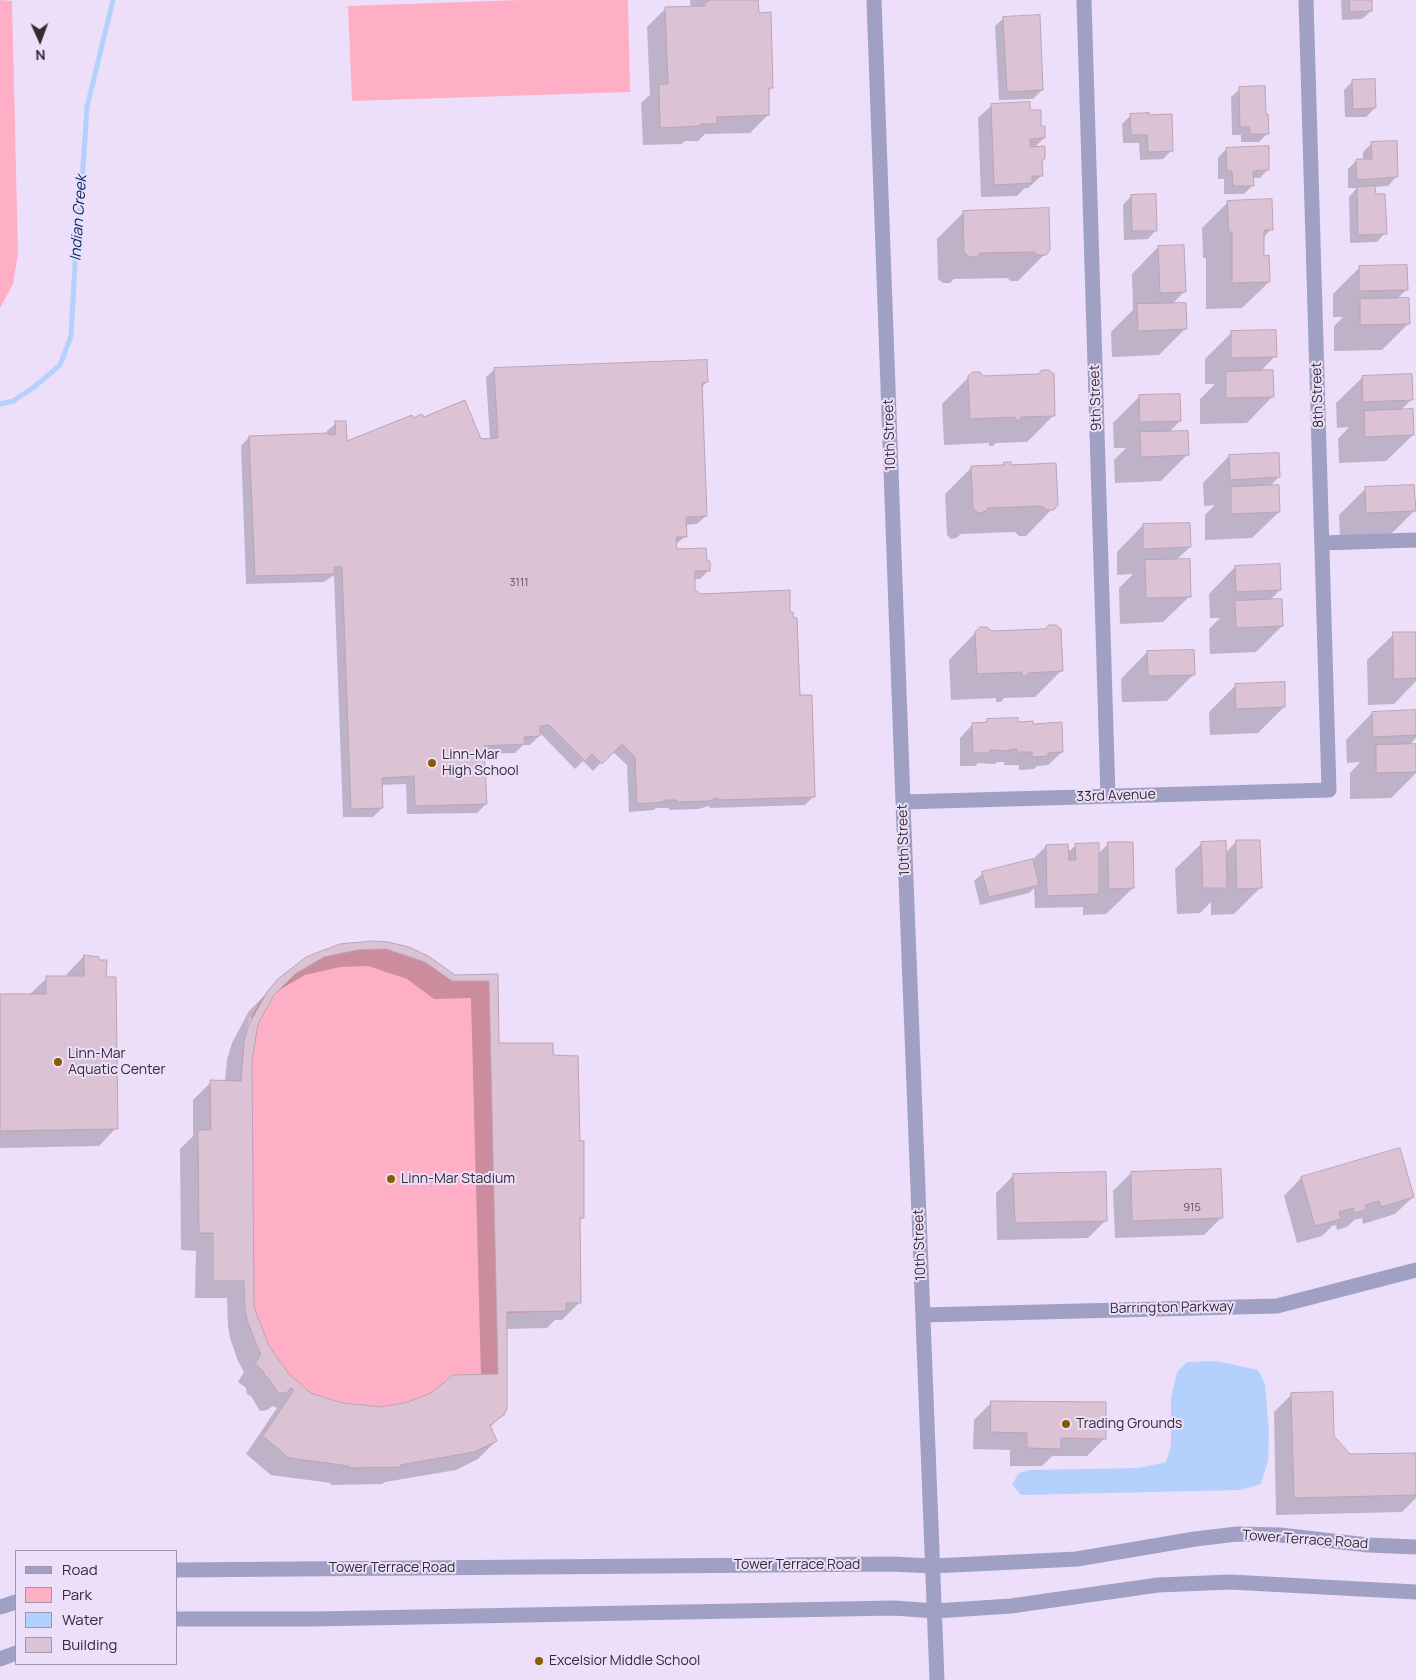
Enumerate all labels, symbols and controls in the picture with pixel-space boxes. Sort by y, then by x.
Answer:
north arrow [15,15,65,65]
text: N [35,46,46,65]
water label: Indian Creek [67,174,91,262]
street label: 8th Street [1308,362,1328,428]
street label: 9th Street [1086,364,1106,432]
street label: 10th Street [880,399,900,471]
house number: 3111 [510,576,528,590]
place label: Linn-Mar High School [442,747,519,780]
marker: Linn-Mar High School [426,757,438,769]
street label: 33rd Avenue [1076,786,1156,806]
street label: 10th Street [894,804,914,876]
place label: Linn-Mar Aquatic Center [68,1046,166,1078]
marker: Linn-Mar Aquatic Center [52,1056,64,1068]
place label: Linn-Mar Stadium [401,1171,515,1187]
marker: Linn-Mar Stadium [385,1173,397,1185]
house number: 915 [1183,1201,1201,1215]
street label: 10th Street [910,1209,930,1281]
street label: Barrington Parkway [1110,1299,1234,1317]
place label: Trading Grounds [1076,1416,1182,1432]
marker: Trading Grounds [1060,1418,1072,1430]
street label: Tower Terrace Road [1241,1527,1369,1553]
legend [15,1550,178,1665]
street label: Tower Terrace Road [734,1557,860,1573]
text: Road [62,1559,98,1580]
street label: Tower Terrace Road [329,1560,455,1576]
text: Park [62,1584,92,1605]
text: Water [62,1609,104,1630]
text: Building [62,1634,117,1655]
place label: Excelsior Middle School [549,1653,700,1669]
marker: Excelsior Middle School [533,1655,545,1667]

